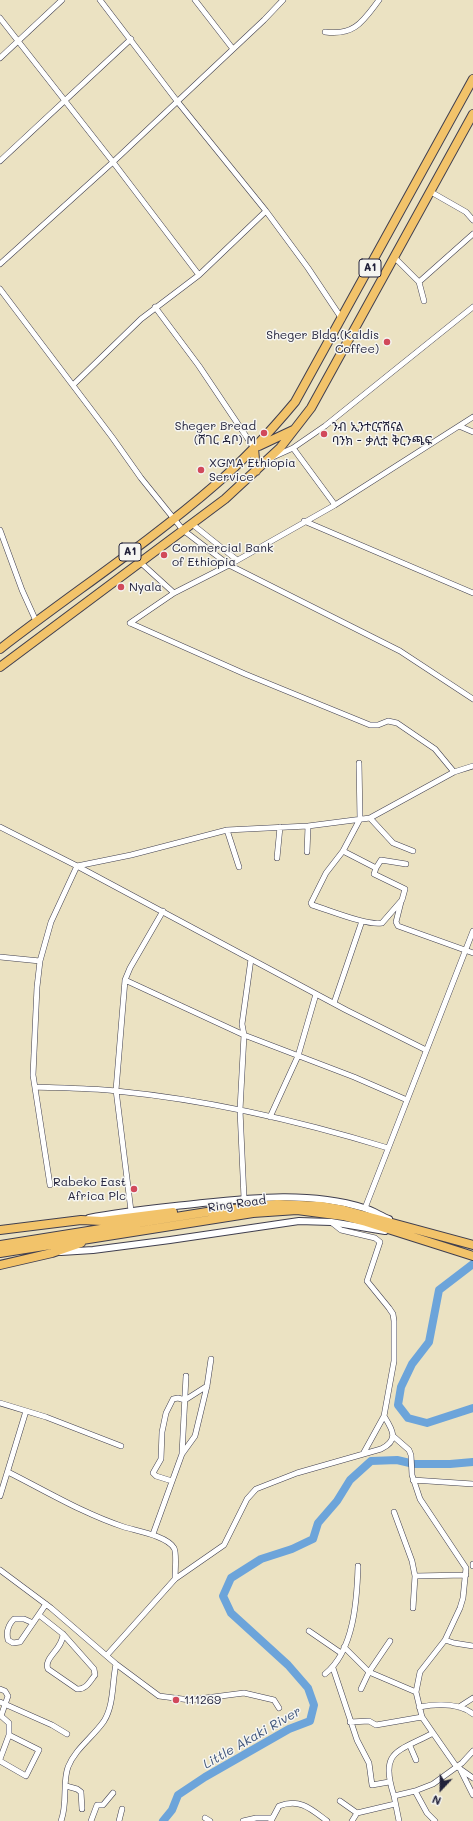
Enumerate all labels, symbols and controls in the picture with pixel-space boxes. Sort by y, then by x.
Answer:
road number: A1 [359,259,381,277]
place label: Sheger Bldg.(Kaldis Coffee) [266,328,379,356]
marker: Sheger Bldg.(Kaldis Coffee) [382,337,392,347]
place label: Sheger Bread (ሸገር ዳቦ) M [175,419,256,447]
place label: ንብ ኢንተርናሽናል ባንክ - ቃሊቲ ቅርንጫፍ [332,420,432,448]
marker: Sheger Bread (ሸገር ዳቦ) M [259,428,269,438]
marker: ንብ ኢንተርናሽናል ባንክ - ቃሊቲ ቅርንጫፍ [319,429,329,439]
place label: XGMA Ethiopia Service [209,456,296,484]
marker: XGMA Ethiopia Service [196,465,206,475]
place label: Commercial Bank of Ethiopia [172,541,273,569]
road number: A1 [119,543,141,561]
marker: Commercial Bank of Ethiopia [159,550,169,560]
place label: Nyala [129,580,162,594]
marker: Nyala [116,582,126,592]
place label: Rabeko East Africa Plc [53,1175,126,1203]
marker: Rabeko East Africa Plc [129,1184,139,1194]
street label: Ring Road [207,1193,267,1215]
place label: 111269 [184,1693,221,1707]
marker: 111269 [171,1695,181,1705]
water label: Little Akaki River [200,1704,304,1772]
north arrow [421,1769,461,1809]
text: N [430,1792,443,1809]

